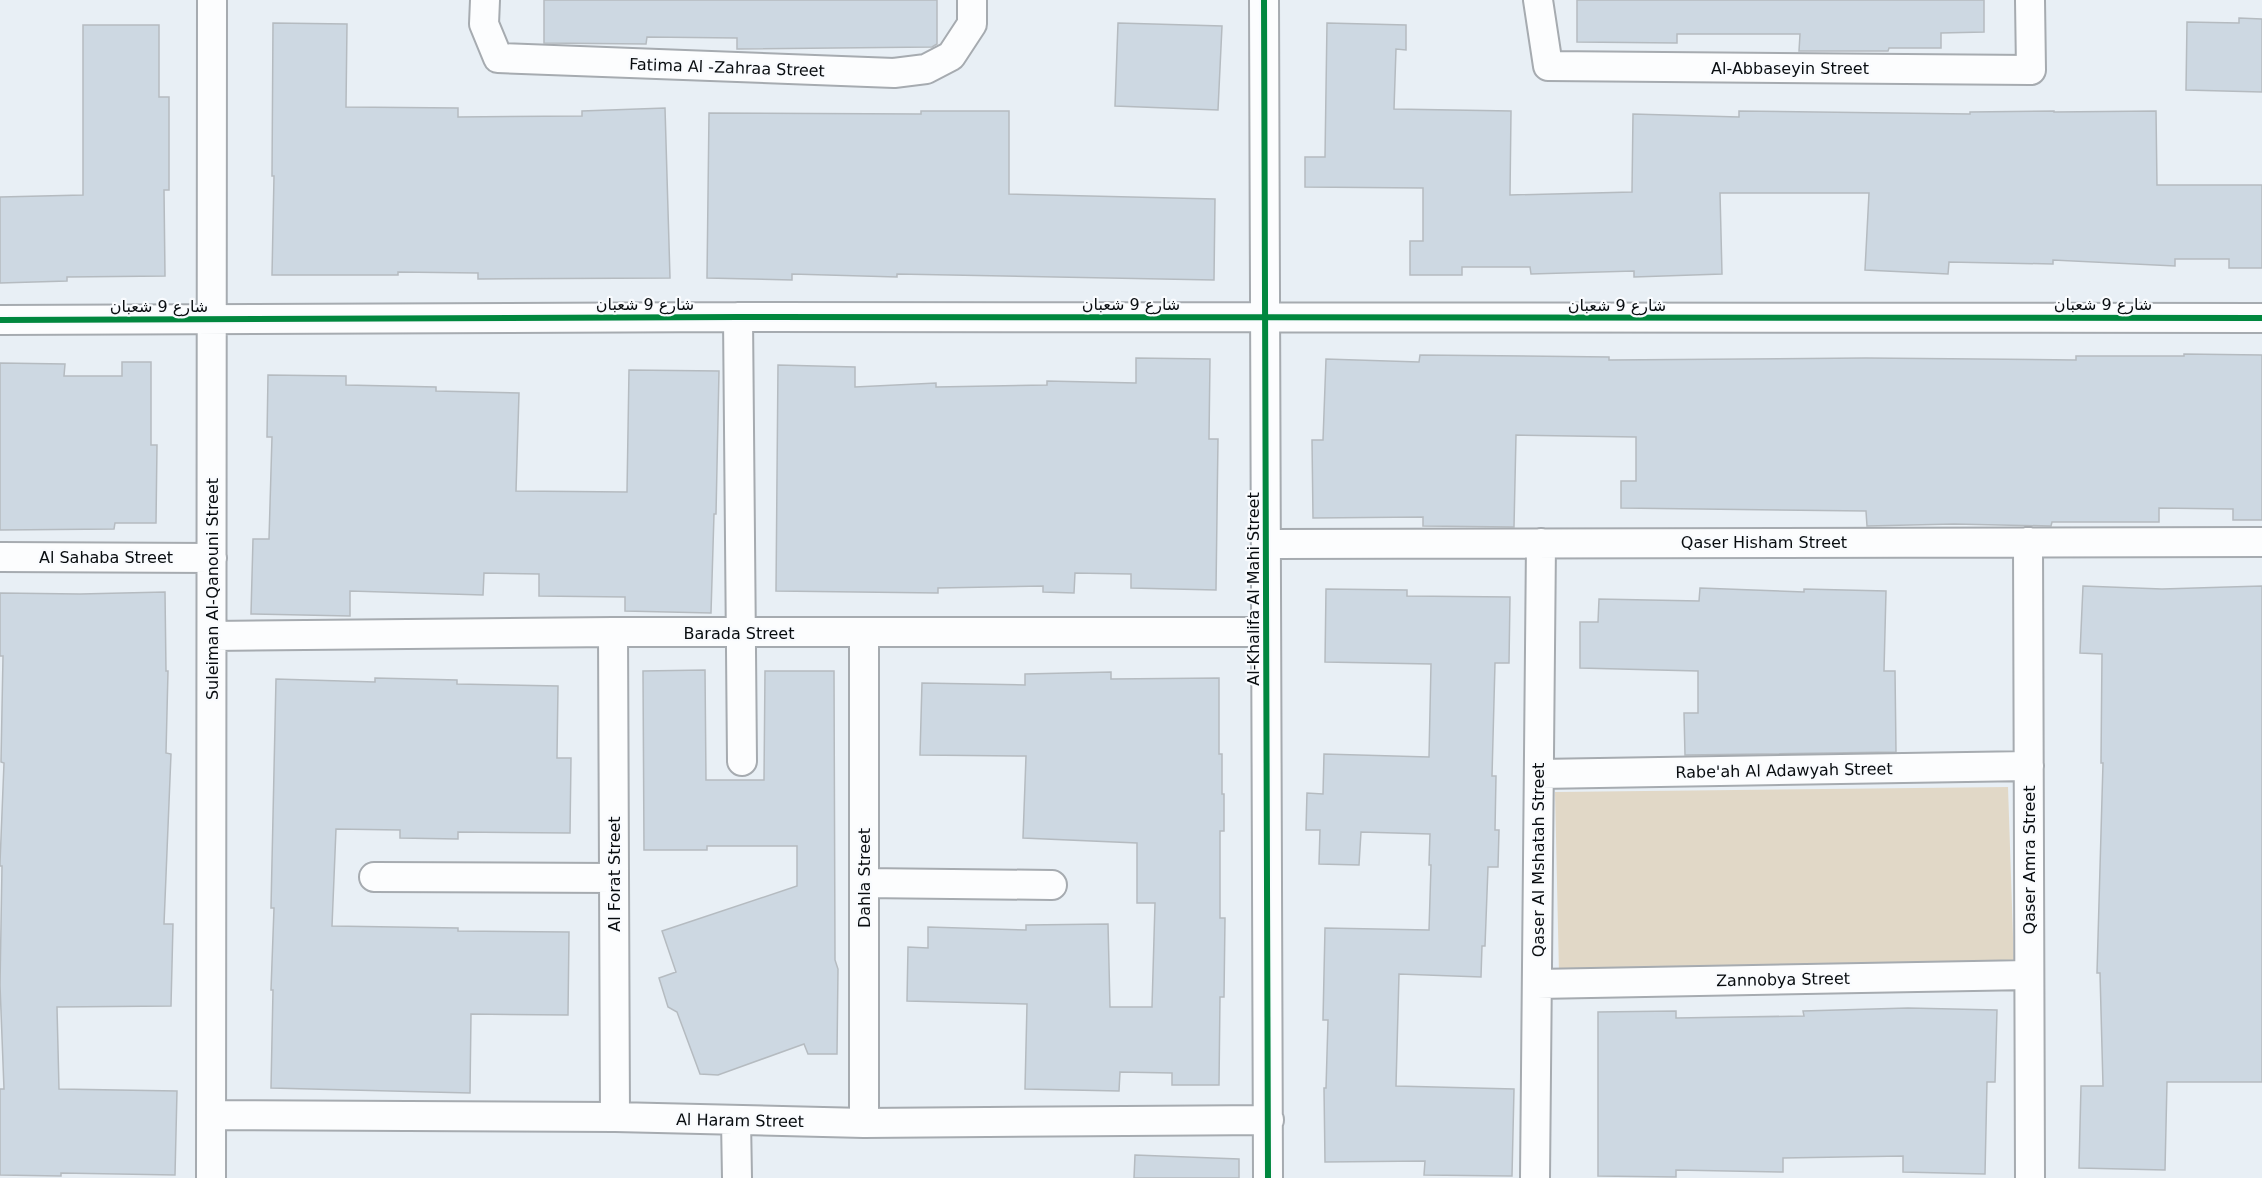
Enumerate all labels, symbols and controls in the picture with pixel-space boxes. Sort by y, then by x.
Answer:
street label: Fatima Al -Zahraa Street [629,55,825,80]
street label: Al-Abbaseyin Street [1711,59,1869,78]
street label: شارع 9 شعبان [596,295,694,315]
street label: شارع 9 شعبان [1082,295,1180,315]
street label: شارع 9 شعبان [2054,295,2152,315]
street label: شارع 9 شعبان [1568,296,1666,316]
street label: شارع 9 شعبان [110,297,208,317]
street label: Suleiman Al-Qanouni Street [203,478,222,700]
street label: Al-Khalifa Al Mahi Street [1244,492,1263,686]
street label: Qaser Hisham Street [1681,533,1847,552]
street label: Al Sahaba Street [39,548,173,567]
street label: Barada Street [684,624,794,643]
street label: Rabe'ah Al Adawyah Street [1675,759,1893,782]
street label: Qaser Al Mshatah Street [1529,763,1548,957]
street label: Qaser Amra Street [2020,786,2039,934]
street label: Al Forat Street [605,816,624,932]
street label: Dahla Street [855,828,874,928]
street label: Zannobya Street [1716,969,1850,990]
street label: Al Haram Street [676,1110,804,1131]

